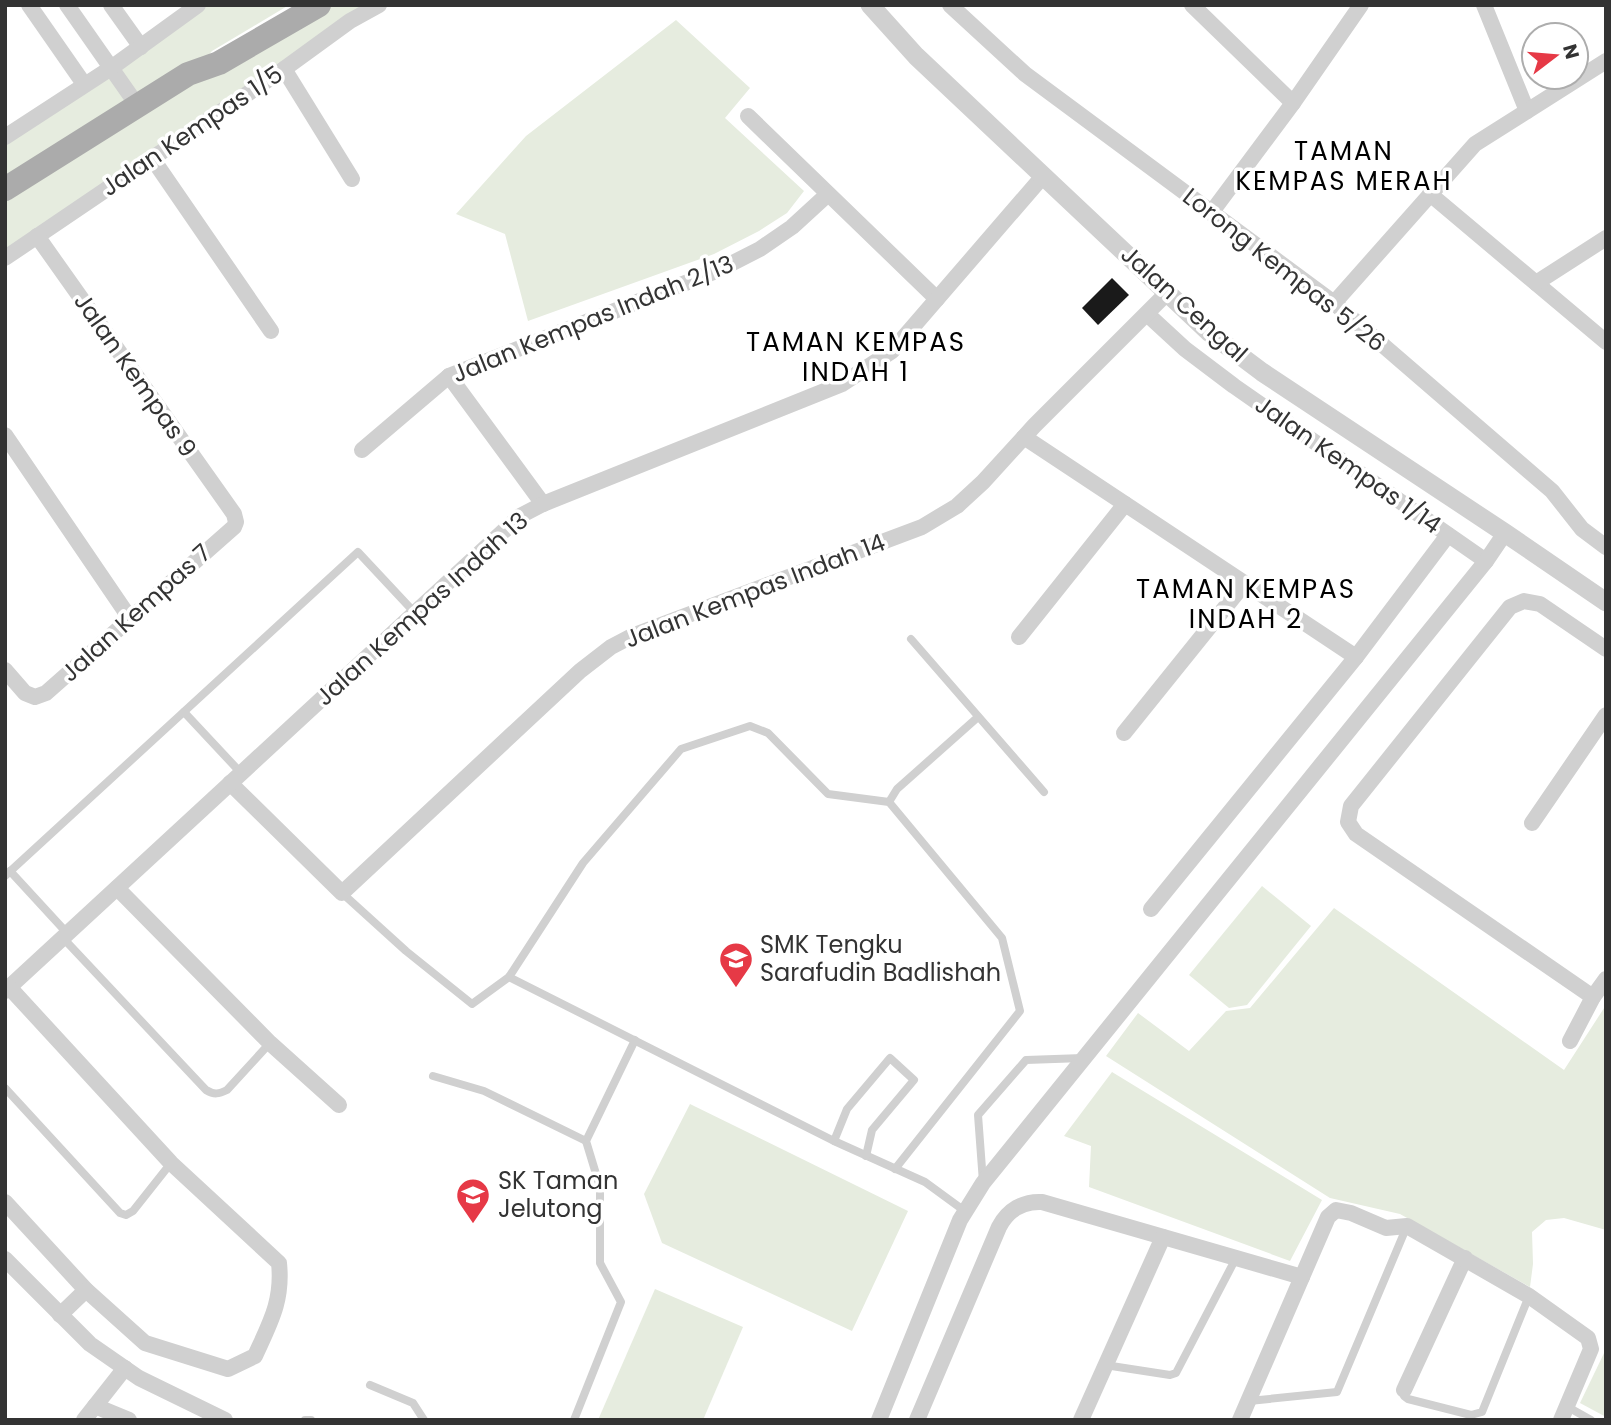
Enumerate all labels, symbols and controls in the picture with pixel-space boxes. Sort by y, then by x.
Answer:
north arrow [1520,21,1590,91]
text: N [1556,41,1586,62]
street label: Jalan Kempas 1/5 [94,58,289,204]
district label: TAMAN KEMPAS MERAH [1235,133,1453,199]
street label: Lorong Kempas 5/26 [1176,180,1393,359]
street label: Jalan Cengal [1114,238,1255,369]
street label: Jalan Kempas Indah 2/13 [447,247,738,390]
street label: Jalan Kempas 9 [66,286,204,463]
district label: TAMAN KEMPAS INDAH 1 [746,324,966,390]
street label: Jalan Kempas 1/14 [1249,388,1448,541]
street label: Jalan Kempas Indah 13 [308,504,535,713]
street label: Jalan Kempas Indah 14 [620,526,890,655]
street label: Jalan Kempas 7 [54,536,218,689]
district label: TAMAN KEMPAS INDAH 2 [1136,571,1356,637]
place label: SMK Tengku Sarafudin Badlishah [760,928,1001,989]
school or university icon: SMK Tengku Sarafudin Badlishah [717,940,755,989]
place label: SK Taman Jelutong [498,1164,618,1225]
school or university icon: SK Taman Jelutong [454,1176,492,1225]

